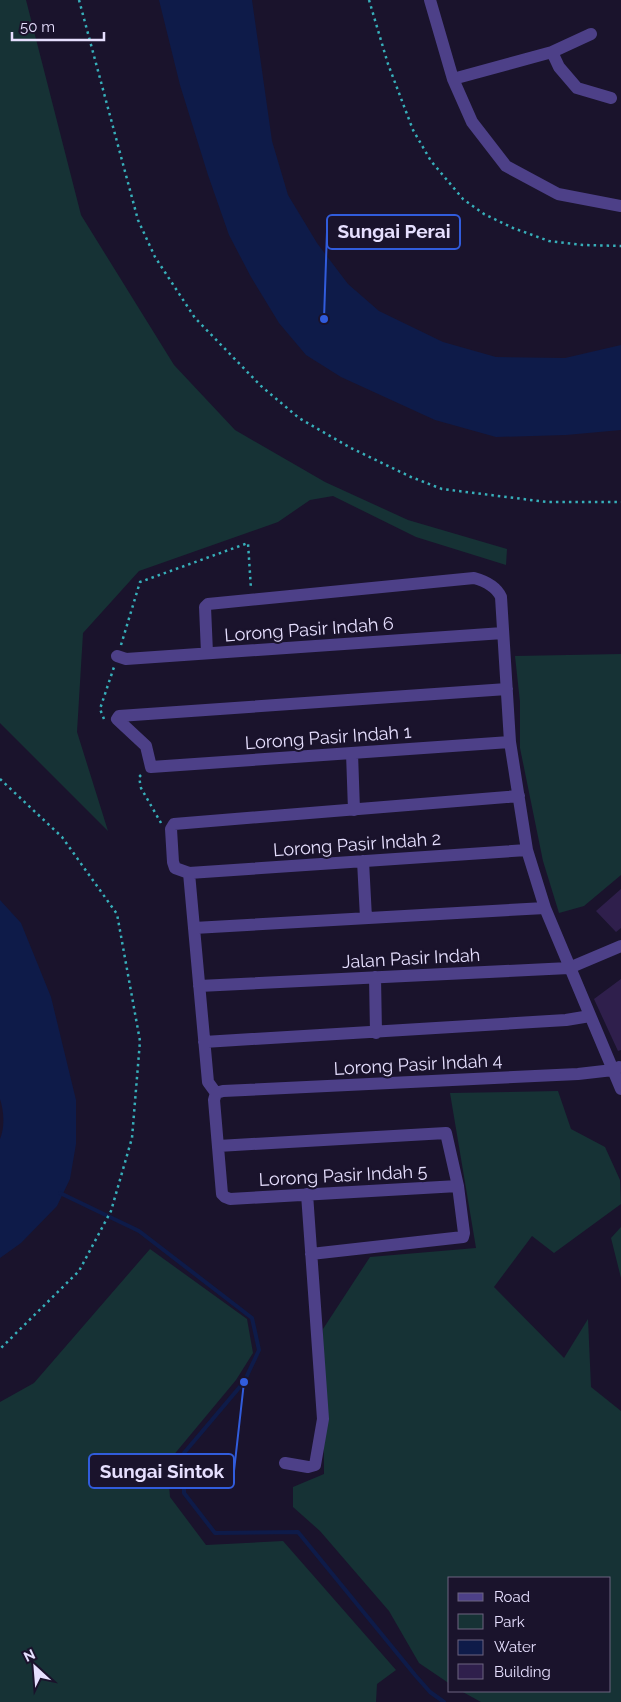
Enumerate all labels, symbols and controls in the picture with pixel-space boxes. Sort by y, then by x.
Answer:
scale bar [12,10,105,42]
text: 50 m [20,18,55,36]
callout: Sungai Perai [327,215,460,249]
text: Sungai Perai [337,220,451,242]
street label: Lorong Pasir Indah 6 [224,613,395,645]
street label: Lorong Pasir Indah 1 [244,721,412,753]
street label: Lorong Pasir Indah 2 [272,828,442,860]
street label: Jalan Pasir Indah [341,944,481,972]
street label: Lorong Pasir Indah 4 [333,1049,503,1079]
street label: Lorong Pasir Indah 5 [258,1160,428,1190]
callout: Sungai Sintok [89,1454,234,1488]
text: Sungai Sintok [100,1460,225,1482]
legend [448,1577,611,1692]
text: Road [494,1588,530,1606]
text: Park [494,1613,525,1631]
text: Water [494,1638,537,1656]
north arrow [10,1642,60,1692]
text: N [21,1646,38,1665]
text: Building [494,1663,551,1681]

